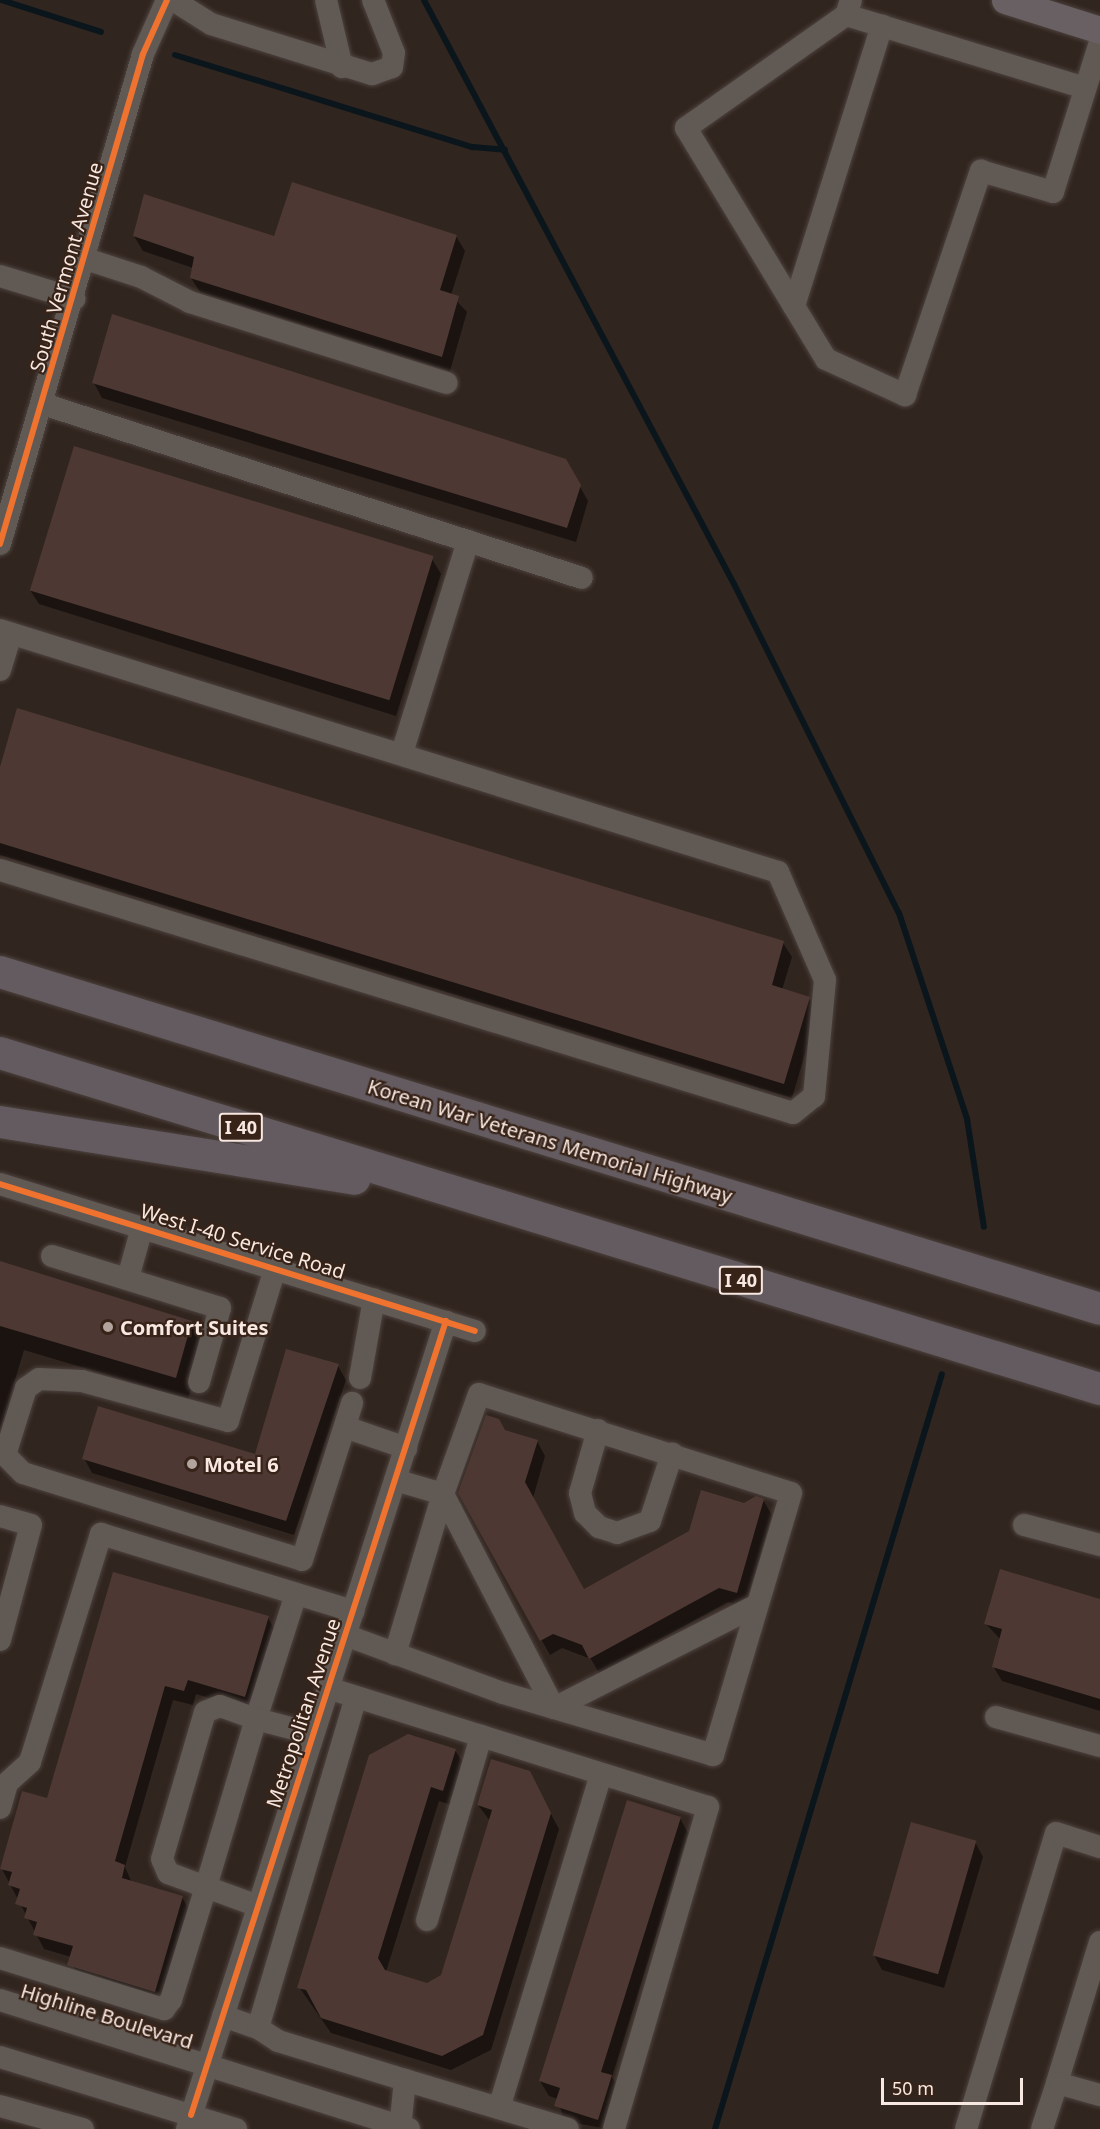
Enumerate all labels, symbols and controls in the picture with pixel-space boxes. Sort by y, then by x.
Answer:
street label: South Vermont Avenue [25,159,107,375]
street label: Korean War Veterans Memorial Highway [365,1074,735,1208]
road number: I 40 [218,1112,264,1142]
street label: West I-40 Service Road [138,1198,348,1284]
road number: I 40 [718,1265,764,1295]
place label: Comfort Suites [120,1315,269,1339]
marker: Comfort Suites [101,1320,115,1334]
place label: Motel 6 [204,1452,279,1476]
marker: Motel 6 [185,1457,199,1471]
street label: Metropolitan Avenue [261,1615,345,1811]
street label: Highline Boulevard [18,1978,196,2054]
scale bar [884,2066,1026,2104]
text: 50 m [892,2076,934,2100]

